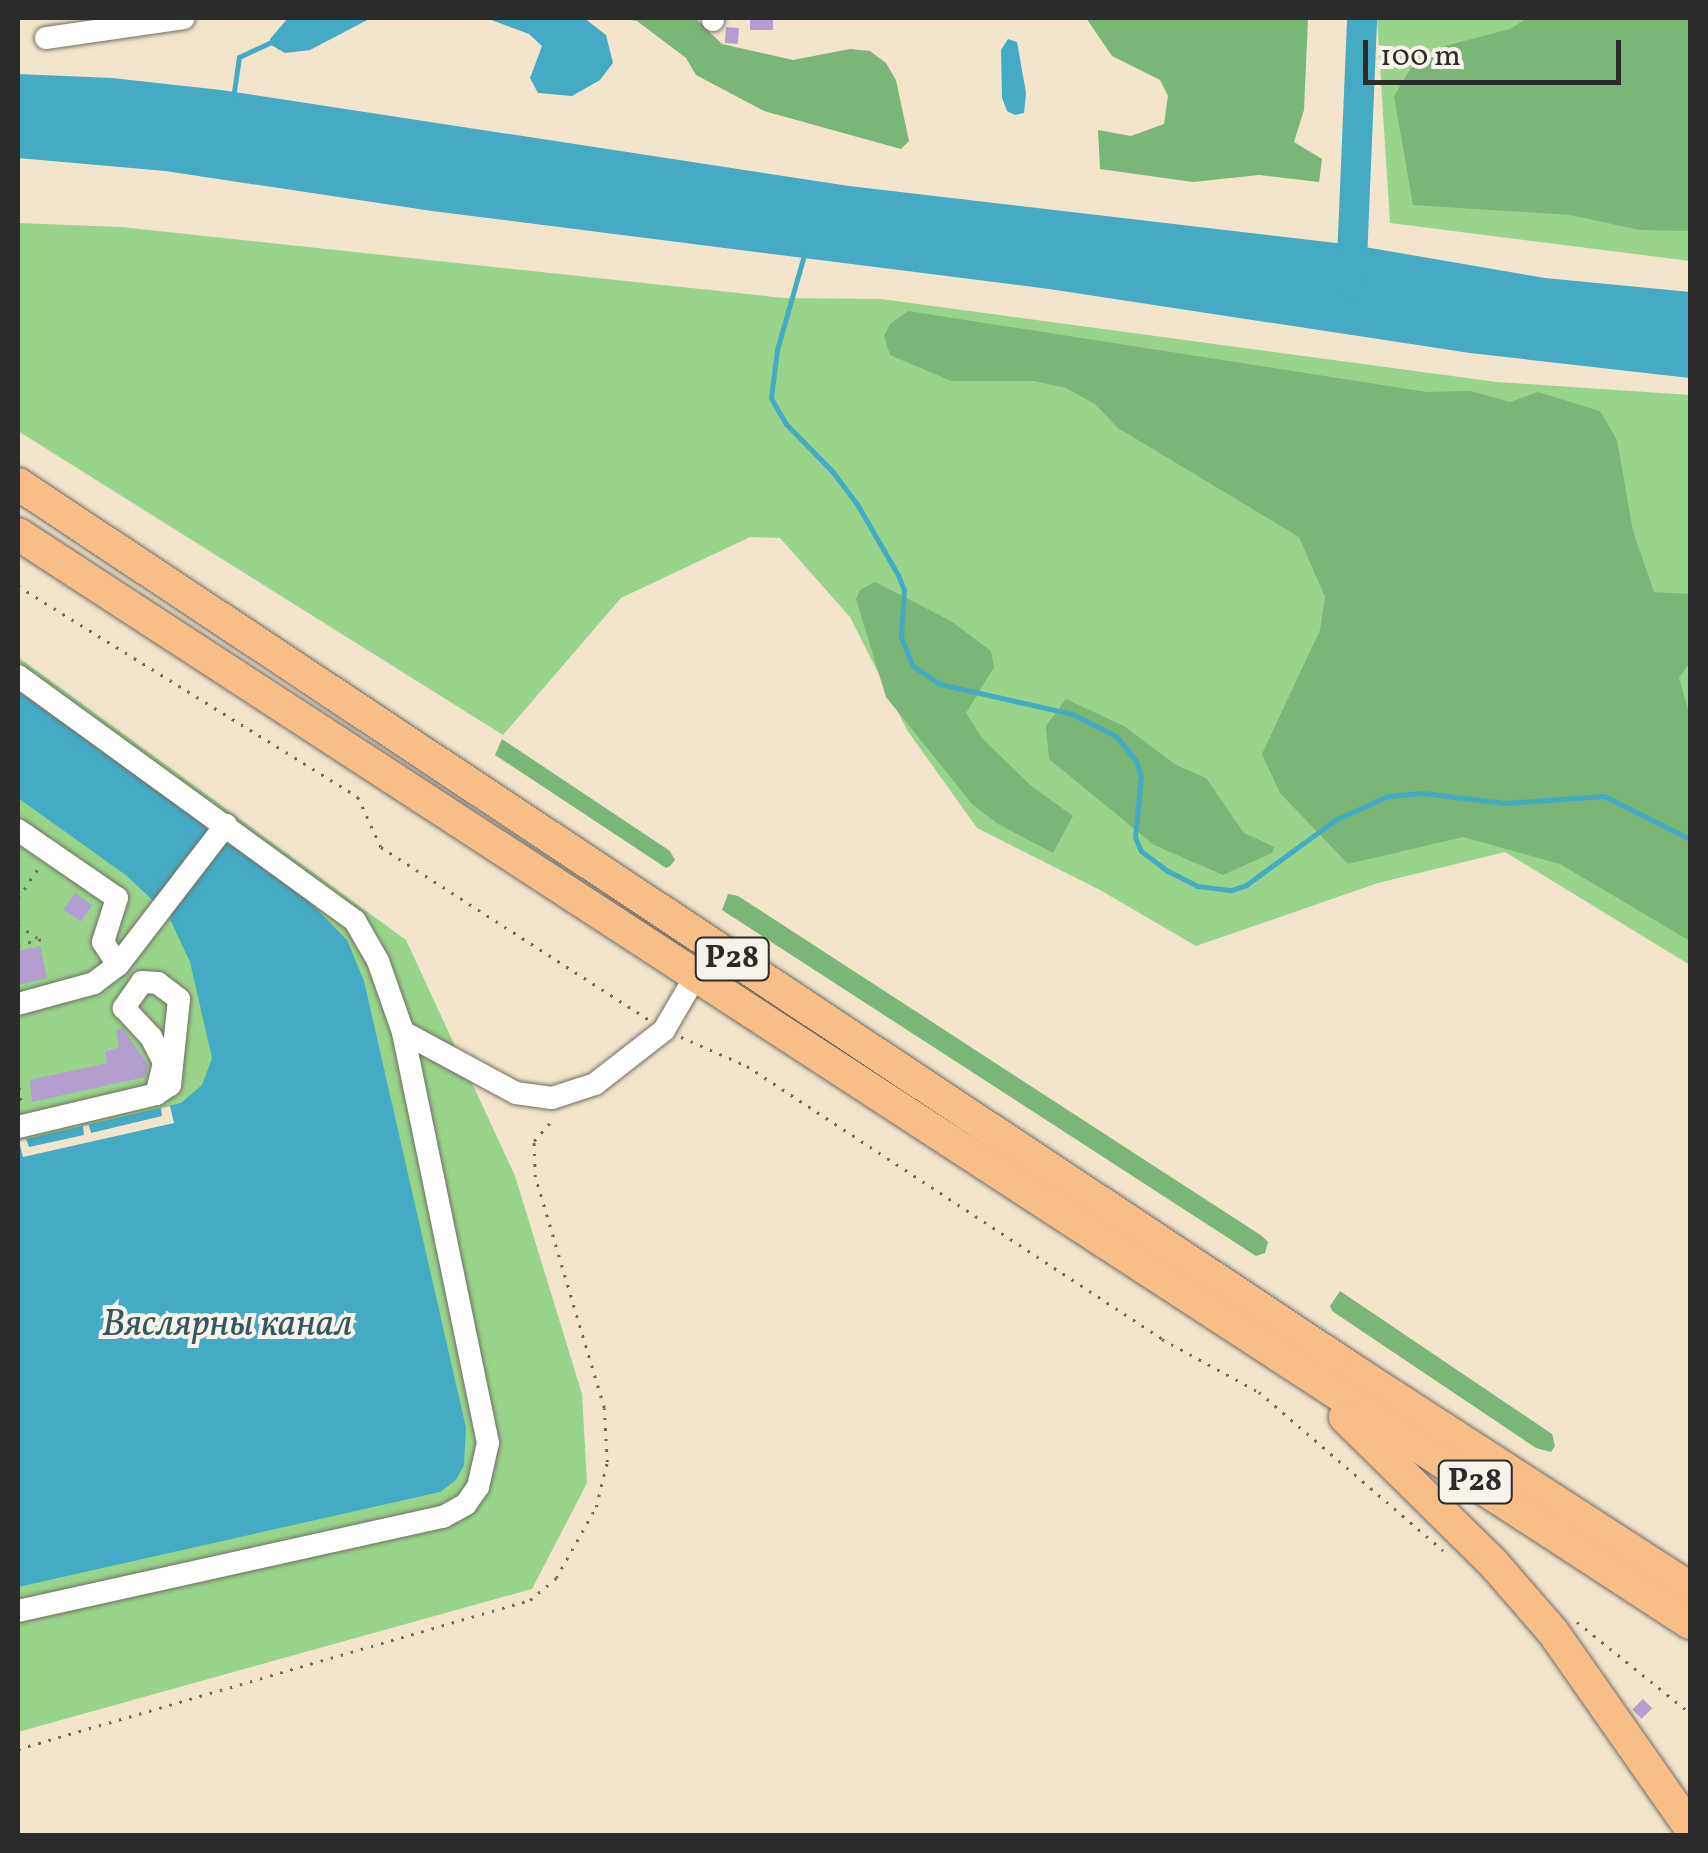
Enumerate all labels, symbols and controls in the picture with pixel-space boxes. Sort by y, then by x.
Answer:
scale bar [1368,20,1626,82]
text: 100 m [1380,36,1461,78]
road number: Р28 [694,932,770,986]
water label: Вяслярны канал [102,1303,352,1349]
road number: Р28 [1438,1455,1512,1509]

